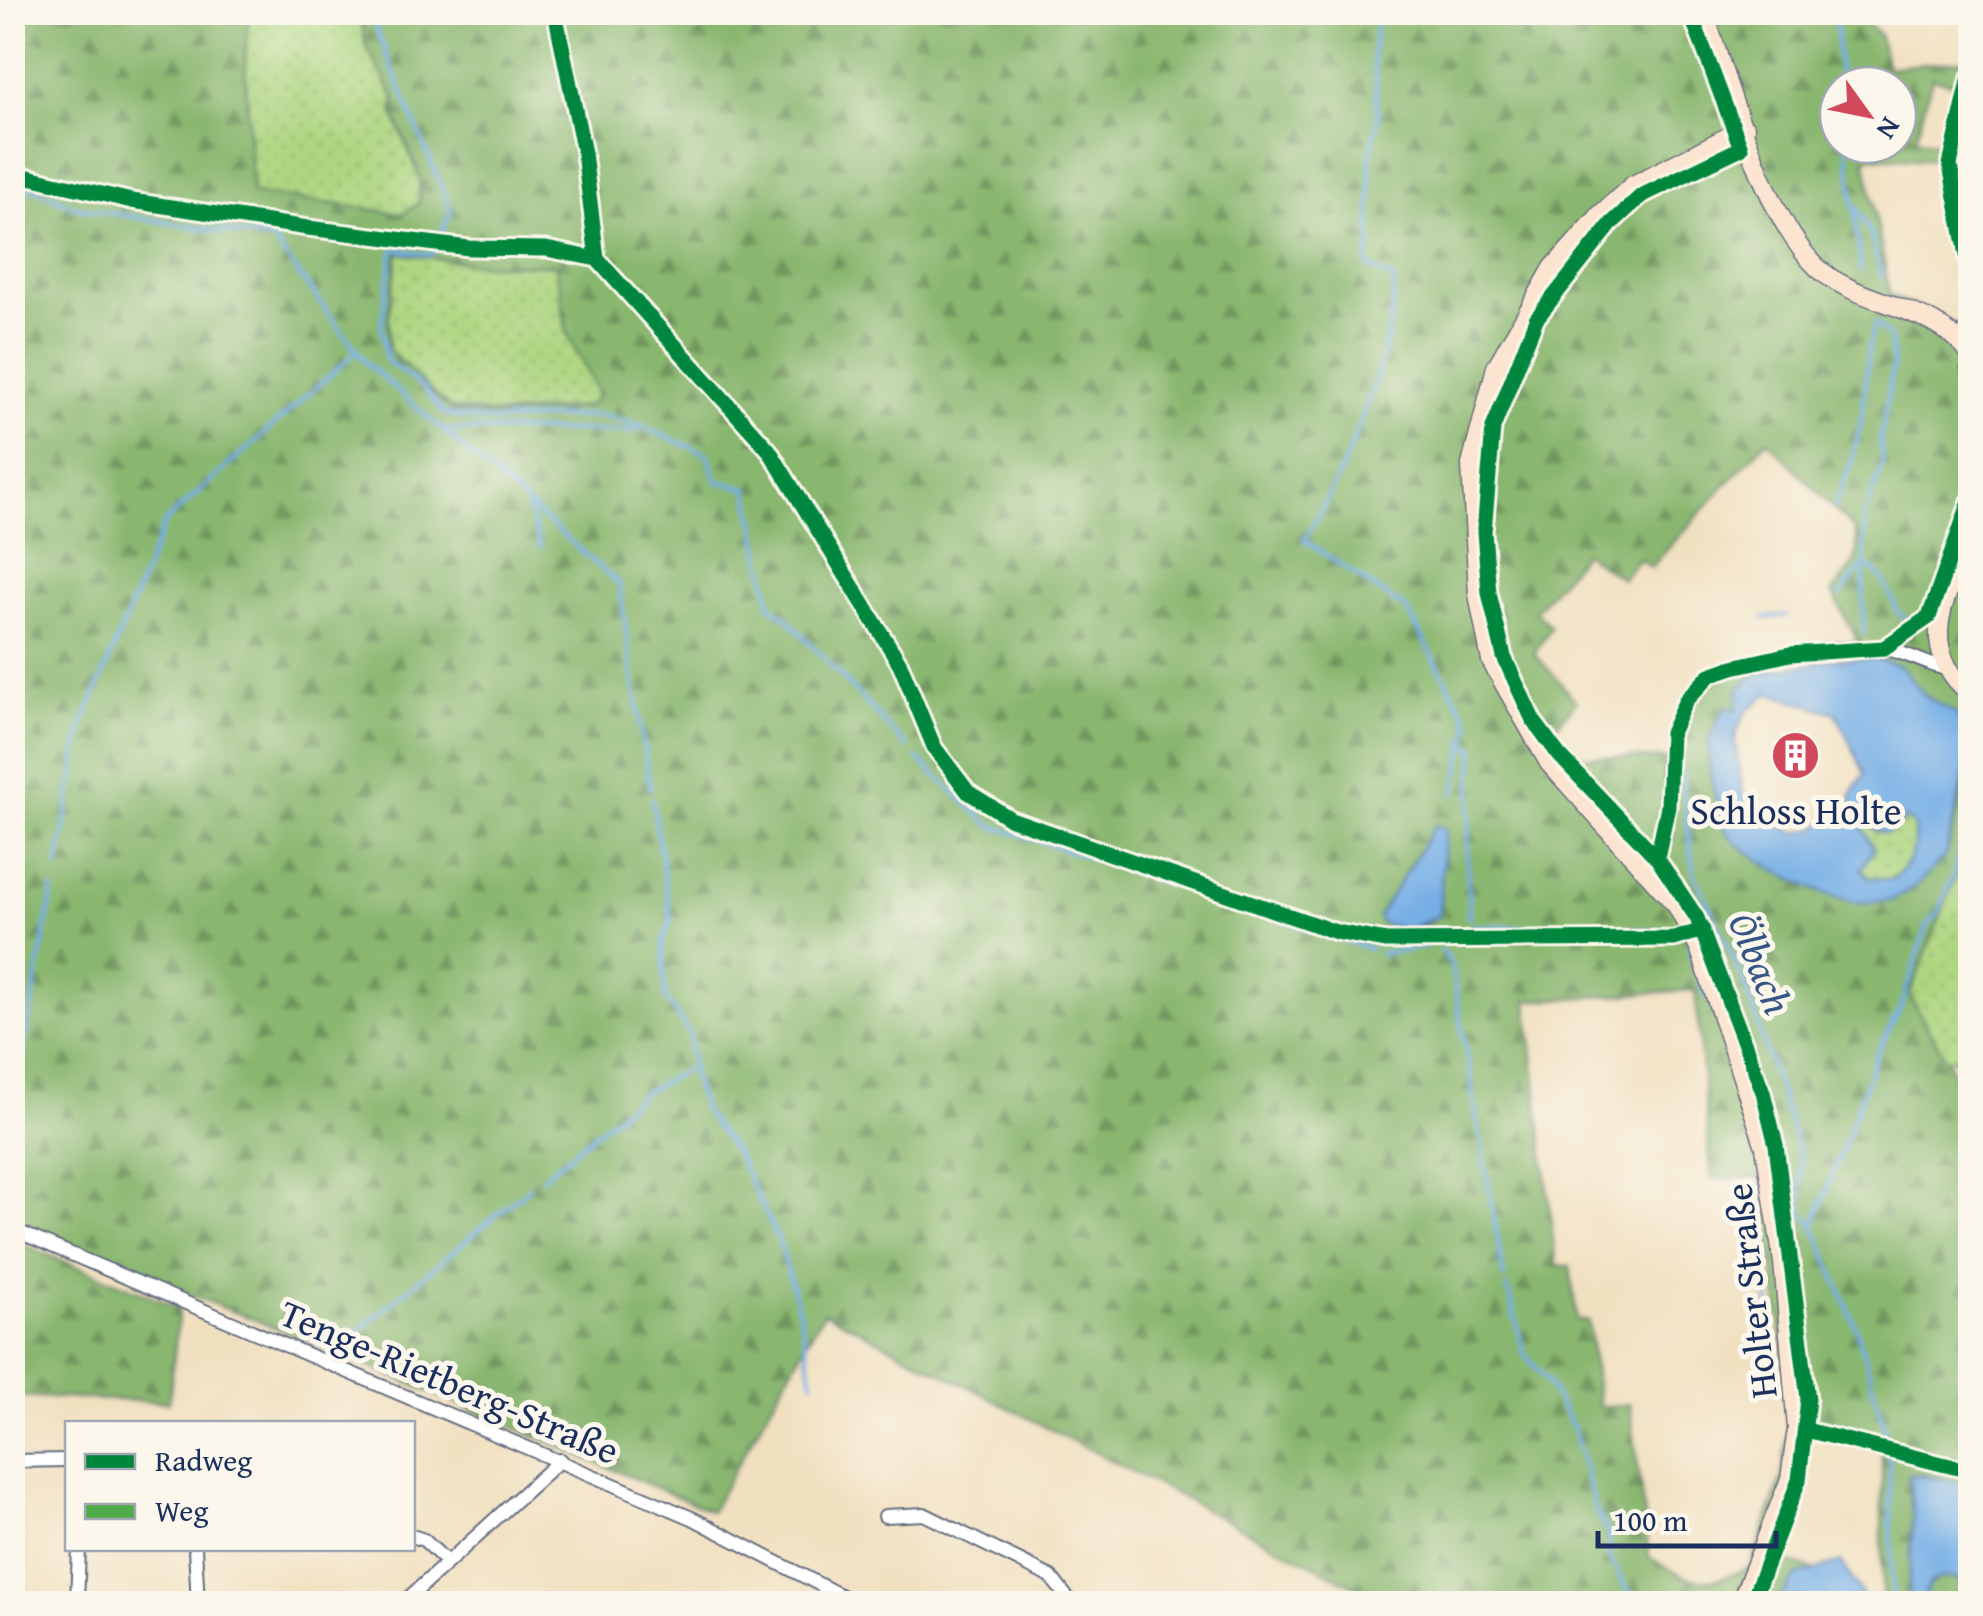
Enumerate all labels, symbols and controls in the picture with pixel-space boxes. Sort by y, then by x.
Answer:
north arrow [1818,65,1918,165]
text: N [1867,110,1912,148]
building icon: Schloss Holte [1770,730,1822,782]
place label: Schloss Holte [1690,782,1902,838]
water label: Ölbach [1714,903,1808,1023]
street label: Holter Straße [1709,1180,1791,1402]
street label: Tenge-Rietberg-Straße [272,1284,628,1478]
legend [65,1421,415,1551]
text: Radweg [155,1438,252,1482]
scale bar [1598,1486,1776,1548]
text: Weg [155,1488,208,1532]
text: 100 m [1613,1498,1688,1542]

